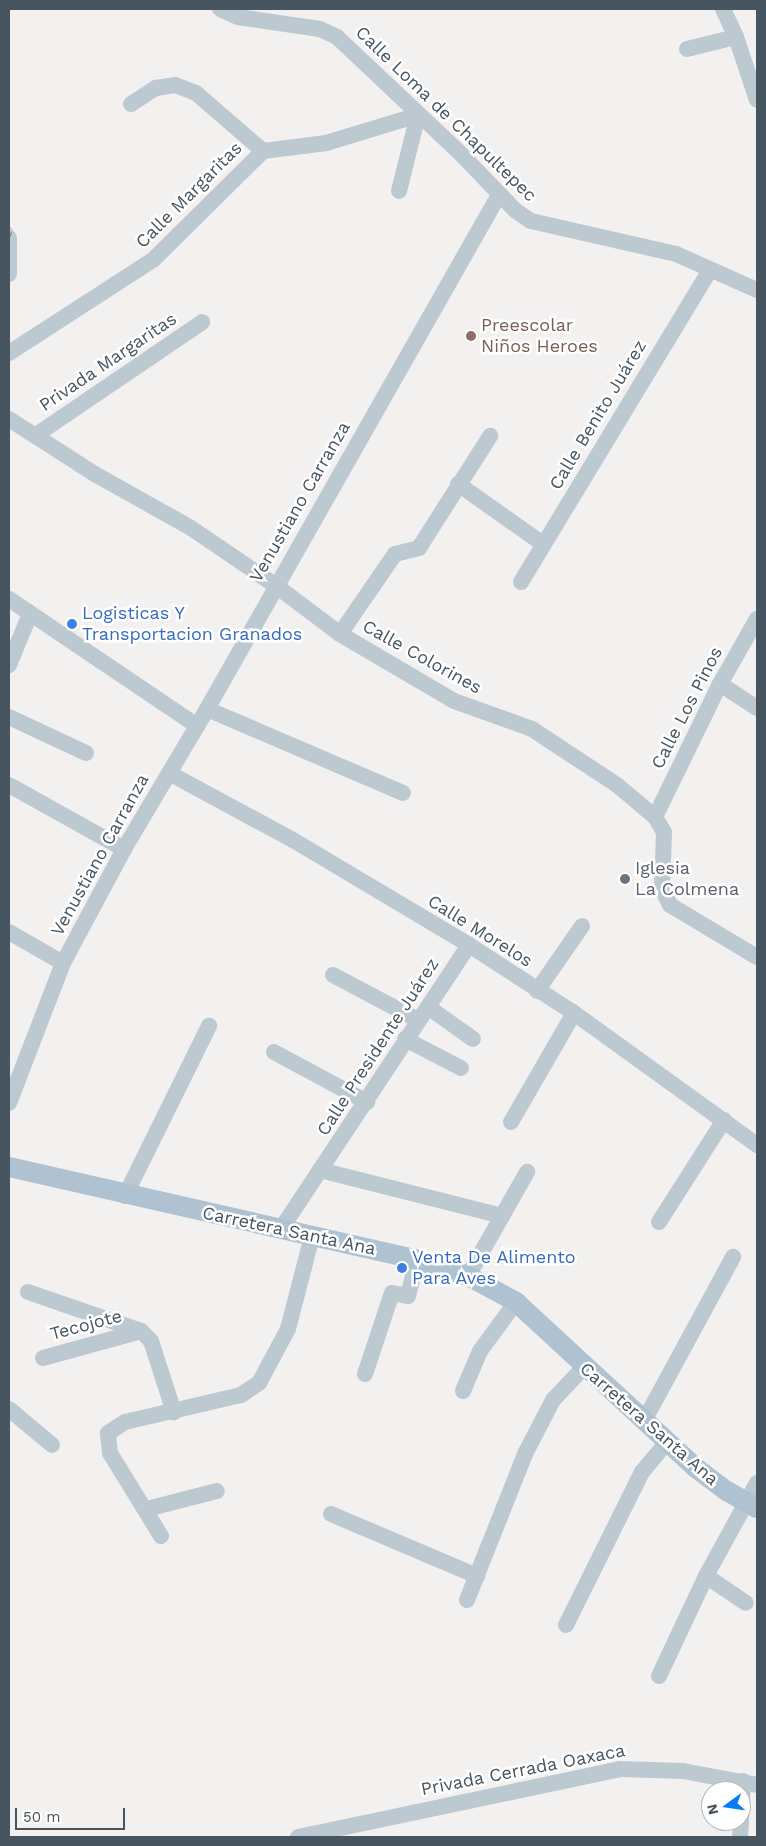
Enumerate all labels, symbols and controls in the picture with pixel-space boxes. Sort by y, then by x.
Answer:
street label: Calle Loma de Chapultepec [351,22,541,206]
street label: Calle Margaritas [131,137,247,253]
street label: Privada Margaritas [35,308,181,416]
place label: Preescolar Niños Heroes [481,315,598,358]
marker: Preescolar Niños Heroes [465,330,477,342]
street label: Calle Benito Juárez [545,336,651,494]
street label: Venustiano Carranza [245,418,355,586]
place label: Logisticas Y Transportacion Granados [82,603,302,646]
street label: Calle Colorines [359,615,485,699]
marker: Logisticas Y Transportacion Granados [66,618,78,630]
street label: Calle Los Pinos [647,643,727,773]
street label: Venustiano Carranza [47,770,153,940]
place label: Iglesia La Colmena [635,858,740,901]
marker: Iglesia La Colmena [619,873,631,885]
street label: Calle Morelos [424,890,536,972]
street label: Calle Presidente Juárez [312,954,444,1140]
street label: Carretera Santa Ana [200,1202,378,1260]
place label: Venta De Alimento Para Aves [412,1247,577,1290]
marker: Venta De Alimento Para Aves [396,1262,408,1274]
street label: Tecojote [48,1305,124,1345]
street label: Carretera Santa Ana [575,1357,723,1491]
street label: Privada Cerrada Oaxaca [419,1740,627,1800]
north arrow [701,1781,751,1831]
scale bar [18,1798,128,1830]
text: N [703,1802,721,1816]
text: 50 m [23,1808,60,1826]

